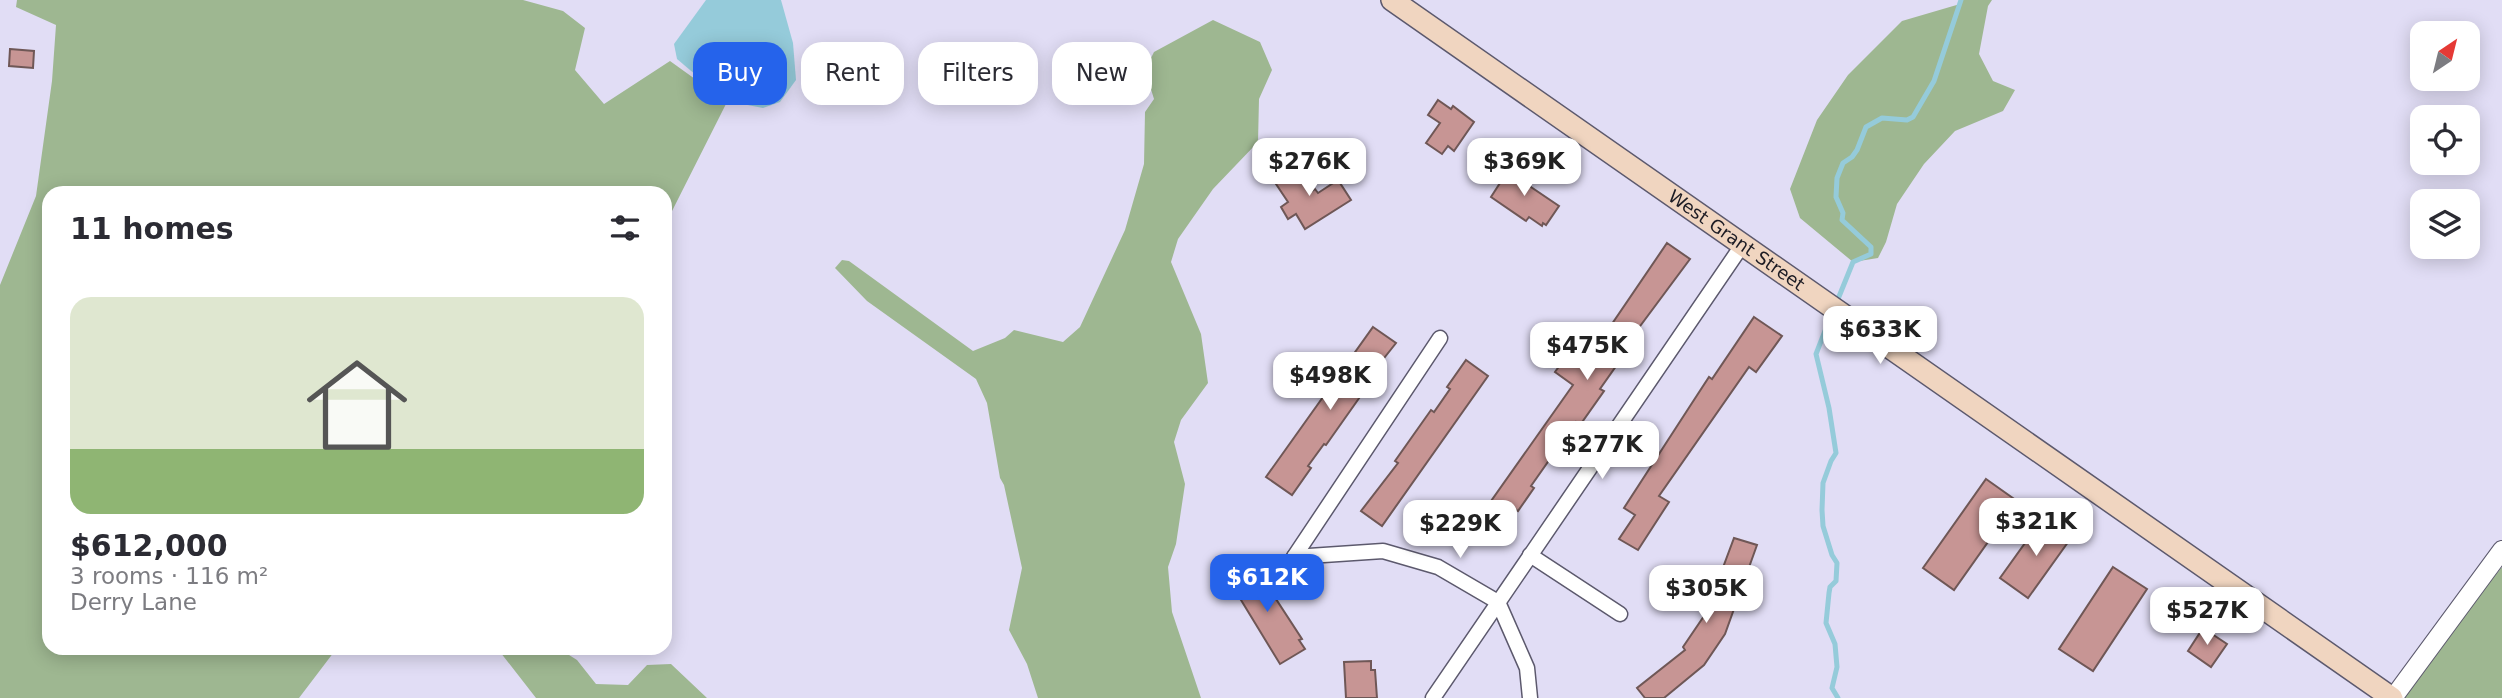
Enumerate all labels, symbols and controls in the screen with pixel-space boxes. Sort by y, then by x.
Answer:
north arrow [2410,21,2480,91]
map controls [2410,21,2480,259]
chip: Buy [693,42,787,105]
chip: Rent [801,42,904,105]
chip: Filters [918,42,1038,105]
chip: New [1052,42,1152,105]
button: locate [2410,105,2480,175]
pin: $276K [1260,138,1358,198]
pin: $369K [1475,138,1573,198]
text: $276K [1268,148,1350,174]
text: $369K [1483,148,1565,174]
street label: West Grant Street [1665,185,1809,295]
button: layers [2410,189,2480,259]
icon: filters [606,209,644,247]
text: 11 homes [70,211,234,246]
pin: $633K [1831,306,1929,366]
text: $633K [1839,316,1921,342]
pin: $475K [1538,322,1636,382]
text: $475K [1546,332,1628,358]
icon: home [294,342,420,468]
pin: $498K [1281,352,1379,412]
text: $498K [1289,362,1371,388]
pin: $277K [1553,421,1651,481]
text: $277K [1561,431,1643,457]
pin: $321K [1987,498,2085,558]
pin: $229K [1411,500,1509,560]
text: $321K [1995,508,2077,534]
text: $229K [1419,510,1501,536]
text: $612,000 [70,528,228,563]
pin: $612K [1218,554,1316,614]
text: 3 rooms · 116 m² [70,563,268,589]
text: $612K [1226,564,1308,590]
pin: $305K [1657,566,1755,625]
text: $305K [1665,575,1747,601]
pin: $527K [2158,588,2256,647]
text: Derry Lane [70,589,197,615]
text: $527K [2166,597,2248,623]

